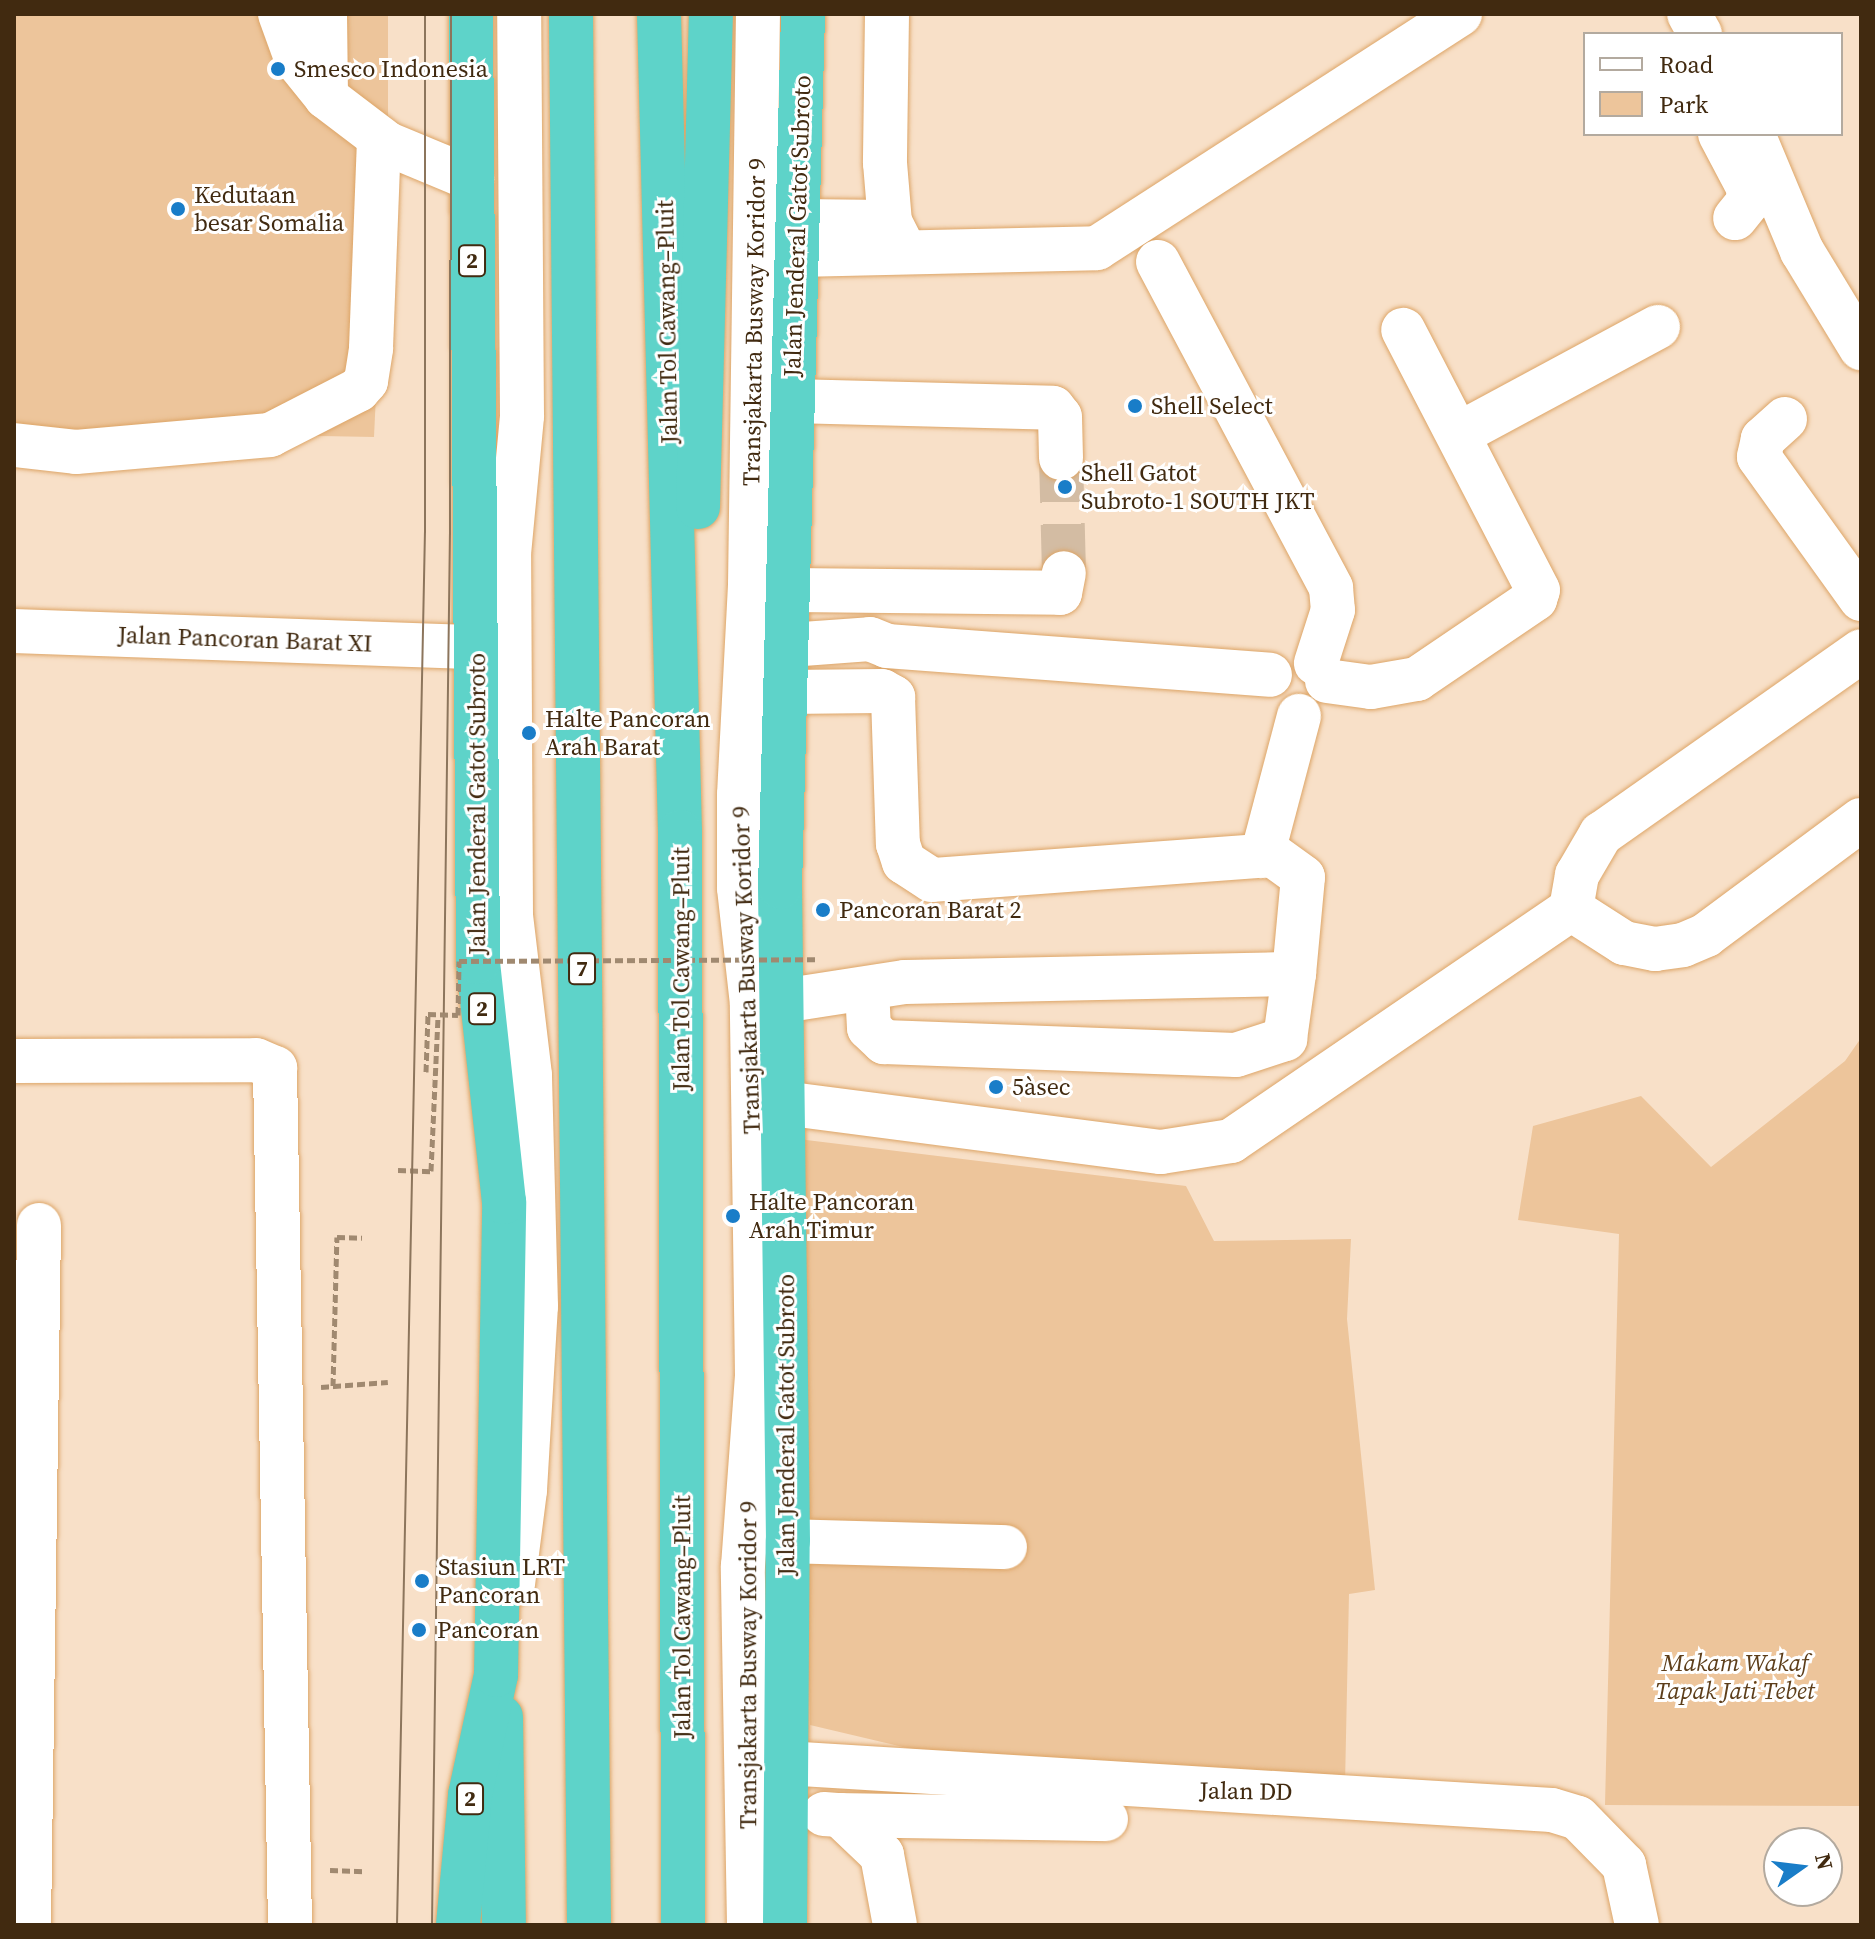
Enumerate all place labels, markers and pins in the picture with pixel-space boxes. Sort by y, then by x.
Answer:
place label: Smesco Indonesia [294,55,488,83]
marker: Smesco Indonesia [269,60,287,78]
place label: Kedutaan besar Somalia [194,181,344,237]
marker: Kedutaan besar Somalia [169,200,187,218]
place label: Shell Select [1151,392,1273,420]
marker: Shell Select [1126,397,1144,415]
place label: Shell Gatot Subroto-1 SOUTH JKT [1081,459,1314,515]
marker: Shell Gatot Subroto-1 SOUTH JKT [1056,478,1074,496]
place label: Halte Pancoran Arah Barat [545,705,711,761]
marker: Halte Pancoran Arah Barat [520,724,538,742]
place label: Pancoran Barat 2 [839,896,1021,924]
marker: Pancoran Barat 2 [814,901,832,919]
place label: 5àsec [1012,1073,1071,1101]
marker: 5àsec [987,1078,1005,1096]
place label: Halte Pancoran Arah Timur [749,1188,915,1244]
marker: Halte Pancoran Arah Timur [724,1207,742,1225]
place label: Stasiun LRT Pancoran [438,1553,565,1609]
marker: Stasiun LRT Pancoran [413,1572,431,1590]
place label: Pancoran [437,1616,539,1644]
marker: Pancoran [408,1619,430,1641]

